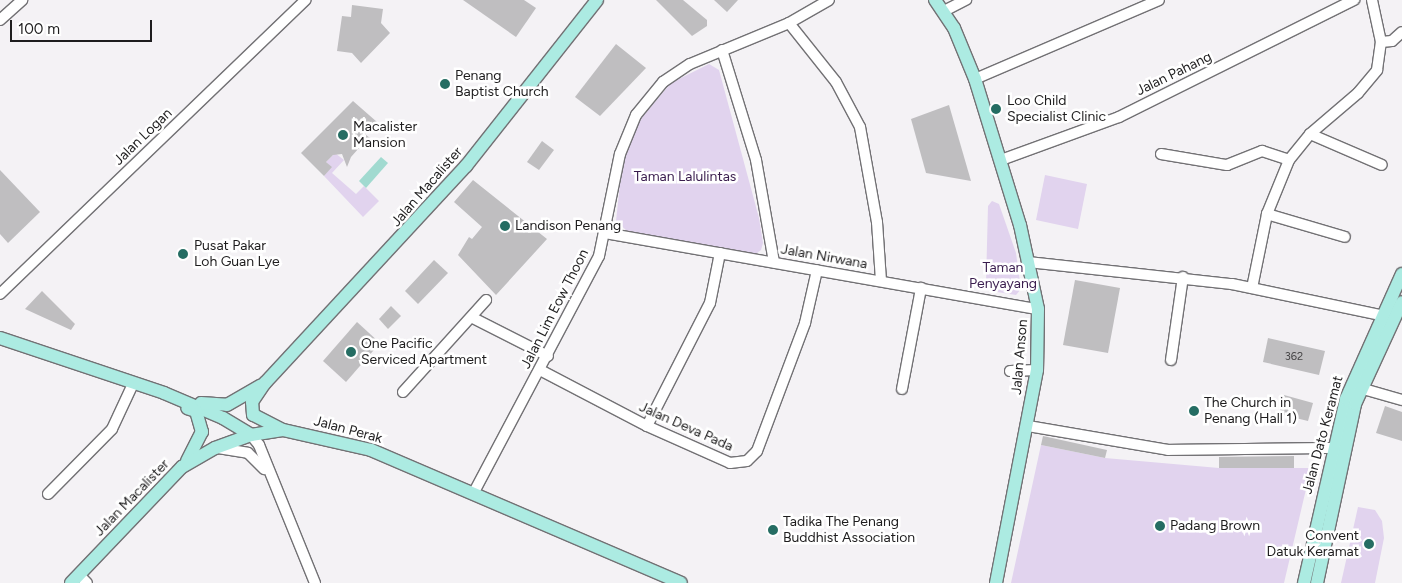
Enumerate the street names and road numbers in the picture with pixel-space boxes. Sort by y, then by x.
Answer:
street label: Jalan Pahang [1133,48,1215,100]
street label: Jalan Logan [110,105,176,169]
street label: Jalan Macalister [388,144,466,230]
street label: Jalan Nirwana [779,241,869,273]
street label: Jalan Lim Eow Thoon [518,246,592,372]
street label: Jalan Anson [1008,319,1032,395]
street label: Jalan Dato Keramat [1299,374,1347,496]
street label: Jalan Deva Pada [636,399,736,455]
street label: Jalan Perak [312,413,384,447]
street label: Jalan Macalister [91,456,173,540]

